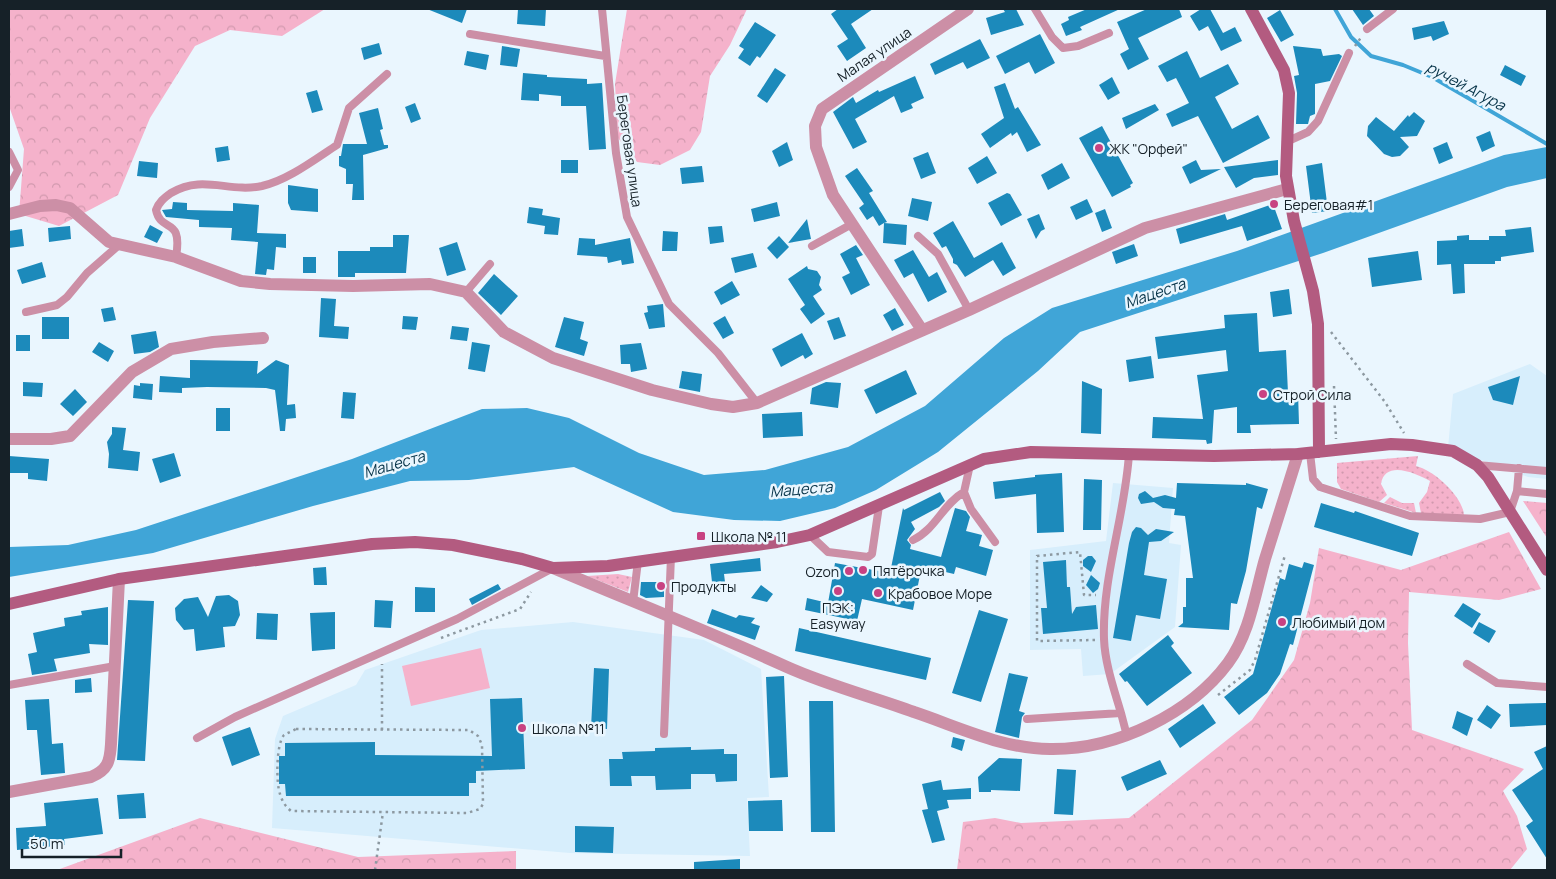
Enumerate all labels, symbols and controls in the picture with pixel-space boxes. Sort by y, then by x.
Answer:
street label: Малая улица [833,22,915,86]
water label: ручей Агура [1423,56,1510,116]
street label: Береговая улица [613,94,647,208]
place label: ЖК "Орфей" [1109,139,1188,158]
marker: ЖК "Орфей" [1093,142,1105,154]
place label: Береговая#1 [1284,195,1373,214]
marker: Береговая#1 [1268,198,1280,210]
water label: Мацеста [1122,273,1189,313]
place label: Строй Сила [1273,385,1351,404]
marker: Строй Сила [1257,388,1269,400]
water label: Мацеста [361,445,428,483]
water label: Мацеста [769,476,834,502]
place label: Школа № 11 [711,527,787,546]
marker: Школа № 11 [695,530,707,542]
place label: Пятёрочка [873,561,945,580]
place label: Ozon [805,562,839,581]
marker: Пятёрочка [857,564,869,576]
marker: Ozon [843,565,855,577]
place label: Продукты [671,577,736,596]
marker: Продукты [655,580,667,592]
place label: Крабовое Море [888,584,992,603]
marker: ПЭК: Easyway [832,585,844,597]
marker: Крабовое Море [872,587,884,599]
place label: ПЭК: Easyway [810,598,866,633]
place label: Любимый дом [1292,613,1385,632]
marker: Любимый дом [1276,616,1288,628]
place label: Школа №11 [532,719,605,738]
marker: Школа №11 [516,722,528,734]
scale bar [22,826,121,858]
text: 50 m [30,833,64,854]

